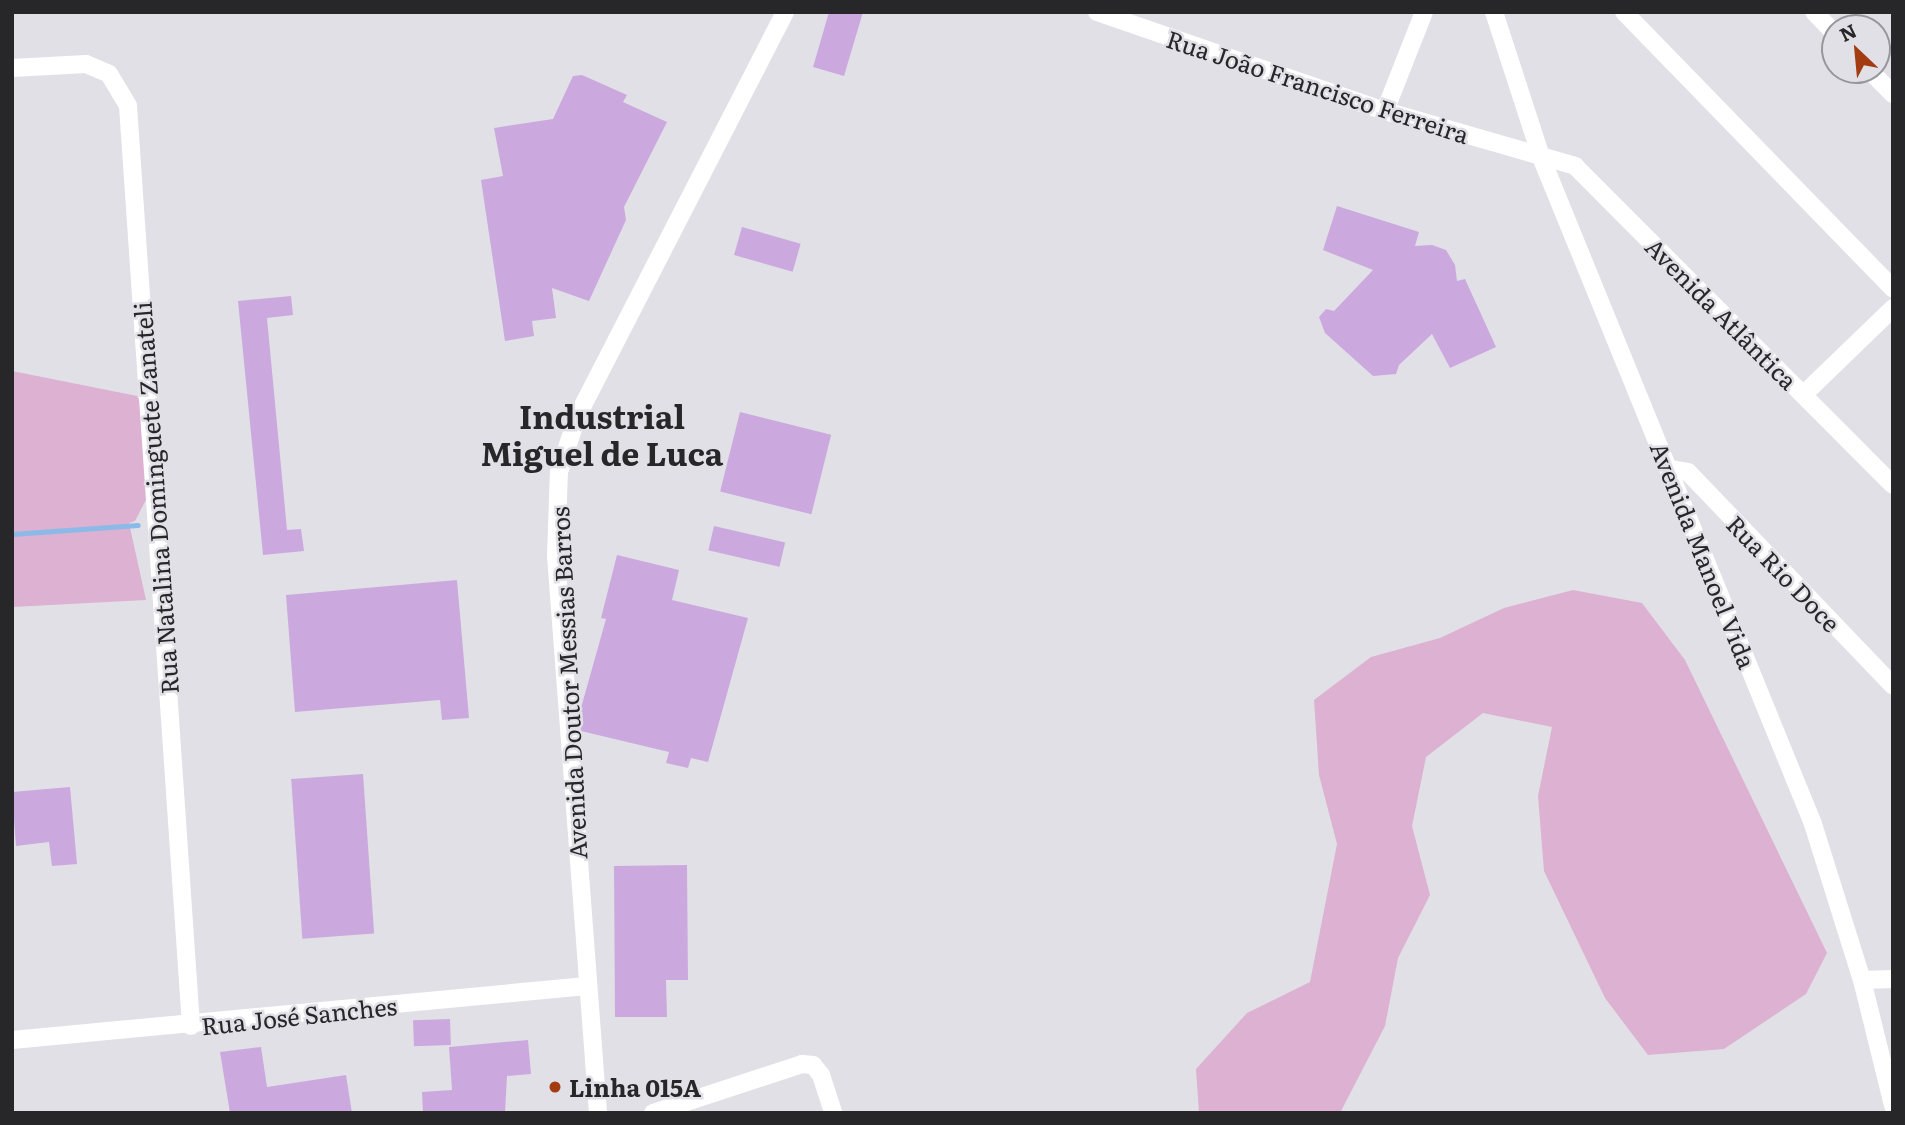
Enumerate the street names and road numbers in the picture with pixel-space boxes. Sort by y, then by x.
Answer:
street label: Rua João Francisco Ferreira [1163,23,1473,149]
street label: Avenida Atlântica [1640,231,1804,395]
street label: Rua Natalina Dominguete Zanateli [127,301,183,695]
street label: Avenida Manoel Vida [1645,438,1763,672]
street label: Avenida Doutor Messias Barros [544,506,592,860]
street label: Rua Rio Doce [1721,509,1847,637]
street label: Rua José Sanches [200,990,398,1040]

